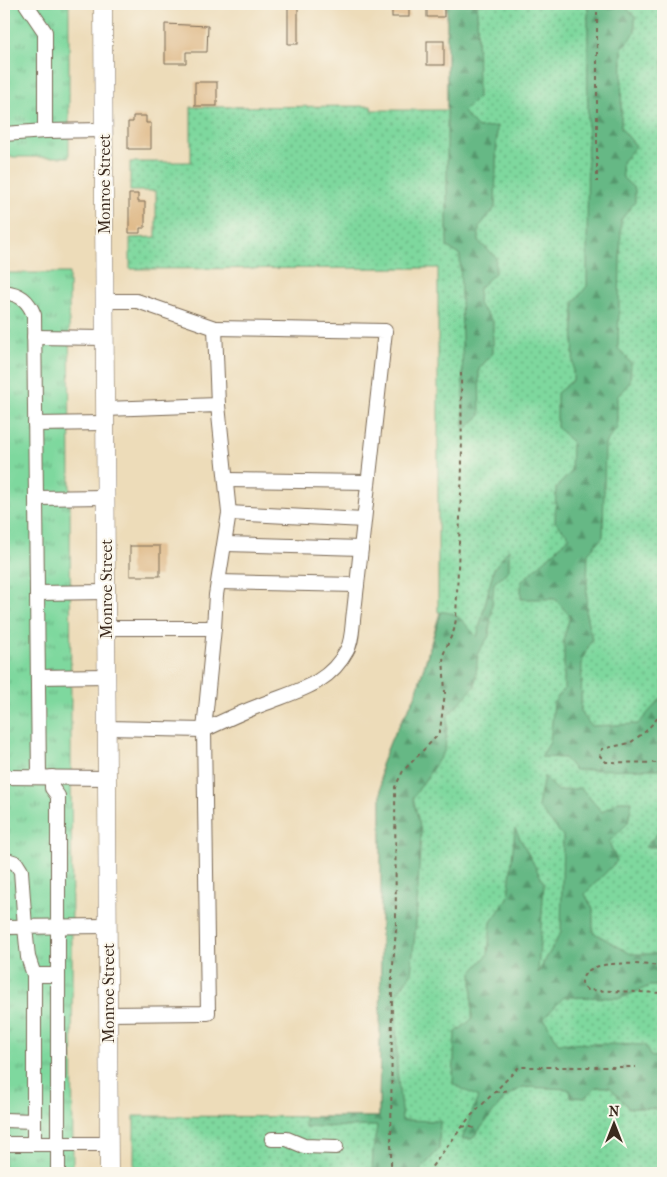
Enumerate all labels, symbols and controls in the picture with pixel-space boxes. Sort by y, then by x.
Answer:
street label: Monroe Street [95,134,114,234]
street label: Monroe Street [97,539,116,639]
street label: Monroe Street [99,943,118,1043]
north arrow [590,1100,640,1150]
text: N [609,1103,620,1120]

